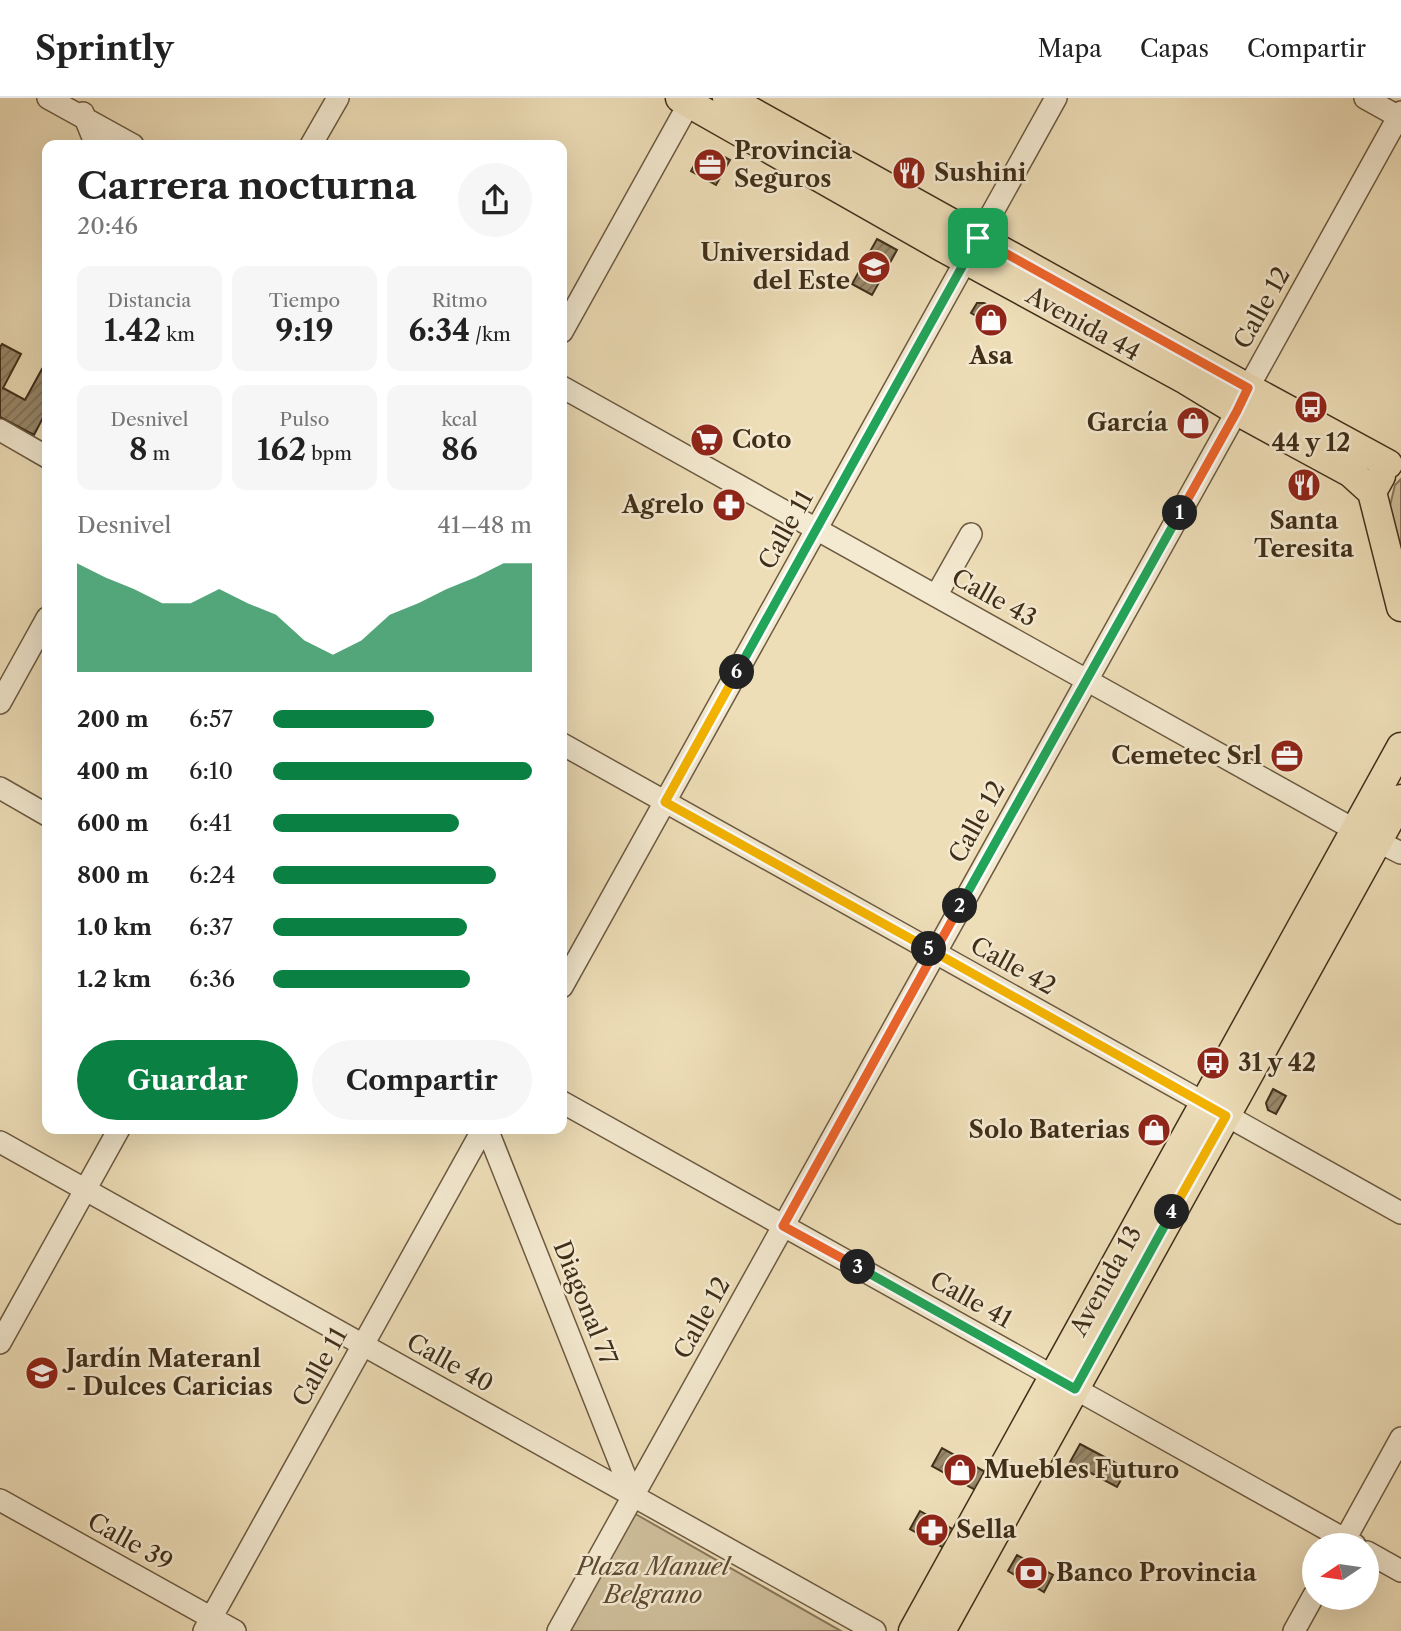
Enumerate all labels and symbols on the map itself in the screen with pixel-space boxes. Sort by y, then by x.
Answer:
place label: Provincia Seguros [734,136,853,193]
office icon: Provincia Seguros [691,146,729,184]
restaurant icon: Sushini [890,154,928,192]
place label: Sushini [934,158,1027,187]
pin [948,208,1008,268]
place label: Universidad del Este [700,238,850,295]
school or university icon: Universidad del Este [855,248,893,286]
street label: Calle 12 [1227,262,1296,354]
street label: Avenida 44 [1020,280,1145,367]
shop icon: Asa [972,301,1010,339]
place label: Asa [968,341,1014,370]
bus stop icon: 44 y 12 [1292,388,1330,426]
shop icon: García [1174,404,1212,442]
place label: García [1087,408,1169,437]
supermarket icon: Coto [688,421,726,459]
place label: Coto [732,425,791,454]
place label: 44 y 12 [1272,428,1350,457]
restaurant icon: Santa Teresita [1285,466,1323,504]
street label: Calle 11 [752,485,819,574]
pharmacy icon: Agrelo [710,486,748,524]
place label: Agrelo [621,490,704,519]
pin: 1 [1162,496,1198,530]
place label: Santa Teresita [1254,506,1355,563]
street label: Calle 43 [947,562,1042,633]
pin: 6 [720,654,754,690]
office icon: Cemetec Srl [1268,737,1306,775]
place label: Cemetec Srl [1111,741,1262,770]
street label: Calle 12 [942,776,1011,868]
pin: 2 [942,888,978,924]
street label: Calle 42 [966,930,1061,1001]
pin: 5 [912,932,946,966]
bus stop icon: 31 y 42 [1194,1044,1232,1082]
place label: 31 y 42 [1238,1048,1316,1077]
shop icon: Solo Baterias [1135,1111,1173,1149]
place label: Solo Baterias [969,1115,1130,1144]
pin: 4 [1154,1194,1190,1230]
street label: Avenida 13 [1063,1221,1148,1342]
street label: Diagonal 77 [547,1236,624,1369]
pin: 3 [840,1250,876,1284]
street label: Calle 41 [925,1265,1017,1334]
street label: Calle 12 [667,1272,736,1364]
street label: Calle 11 [286,1322,353,1411]
street label: Calle 40 [402,1327,499,1398]
place label: Jardín Materanl - Dulces Caricias [62,1344,273,1401]
school or university icon: Jardín Materanl - Dulces Caricias [23,1354,61,1392]
shop icon: Muebles Futuro [941,1451,979,1489]
place label: Muebles Futuro [984,1455,1179,1484]
street label: Calle 39 [83,1506,178,1577]
pharmacy icon: Sella [913,1511,951,1549]
place label: Sella [956,1515,1018,1544]
north arrow [1302,1533,1379,1610]
park label: Plaza Manuel Belgrano [574,1552,732,1609]
bank icon: Banco Provincia [1012,1554,1050,1592]
place label: Banco Provincia [1056,1558,1258,1587]

